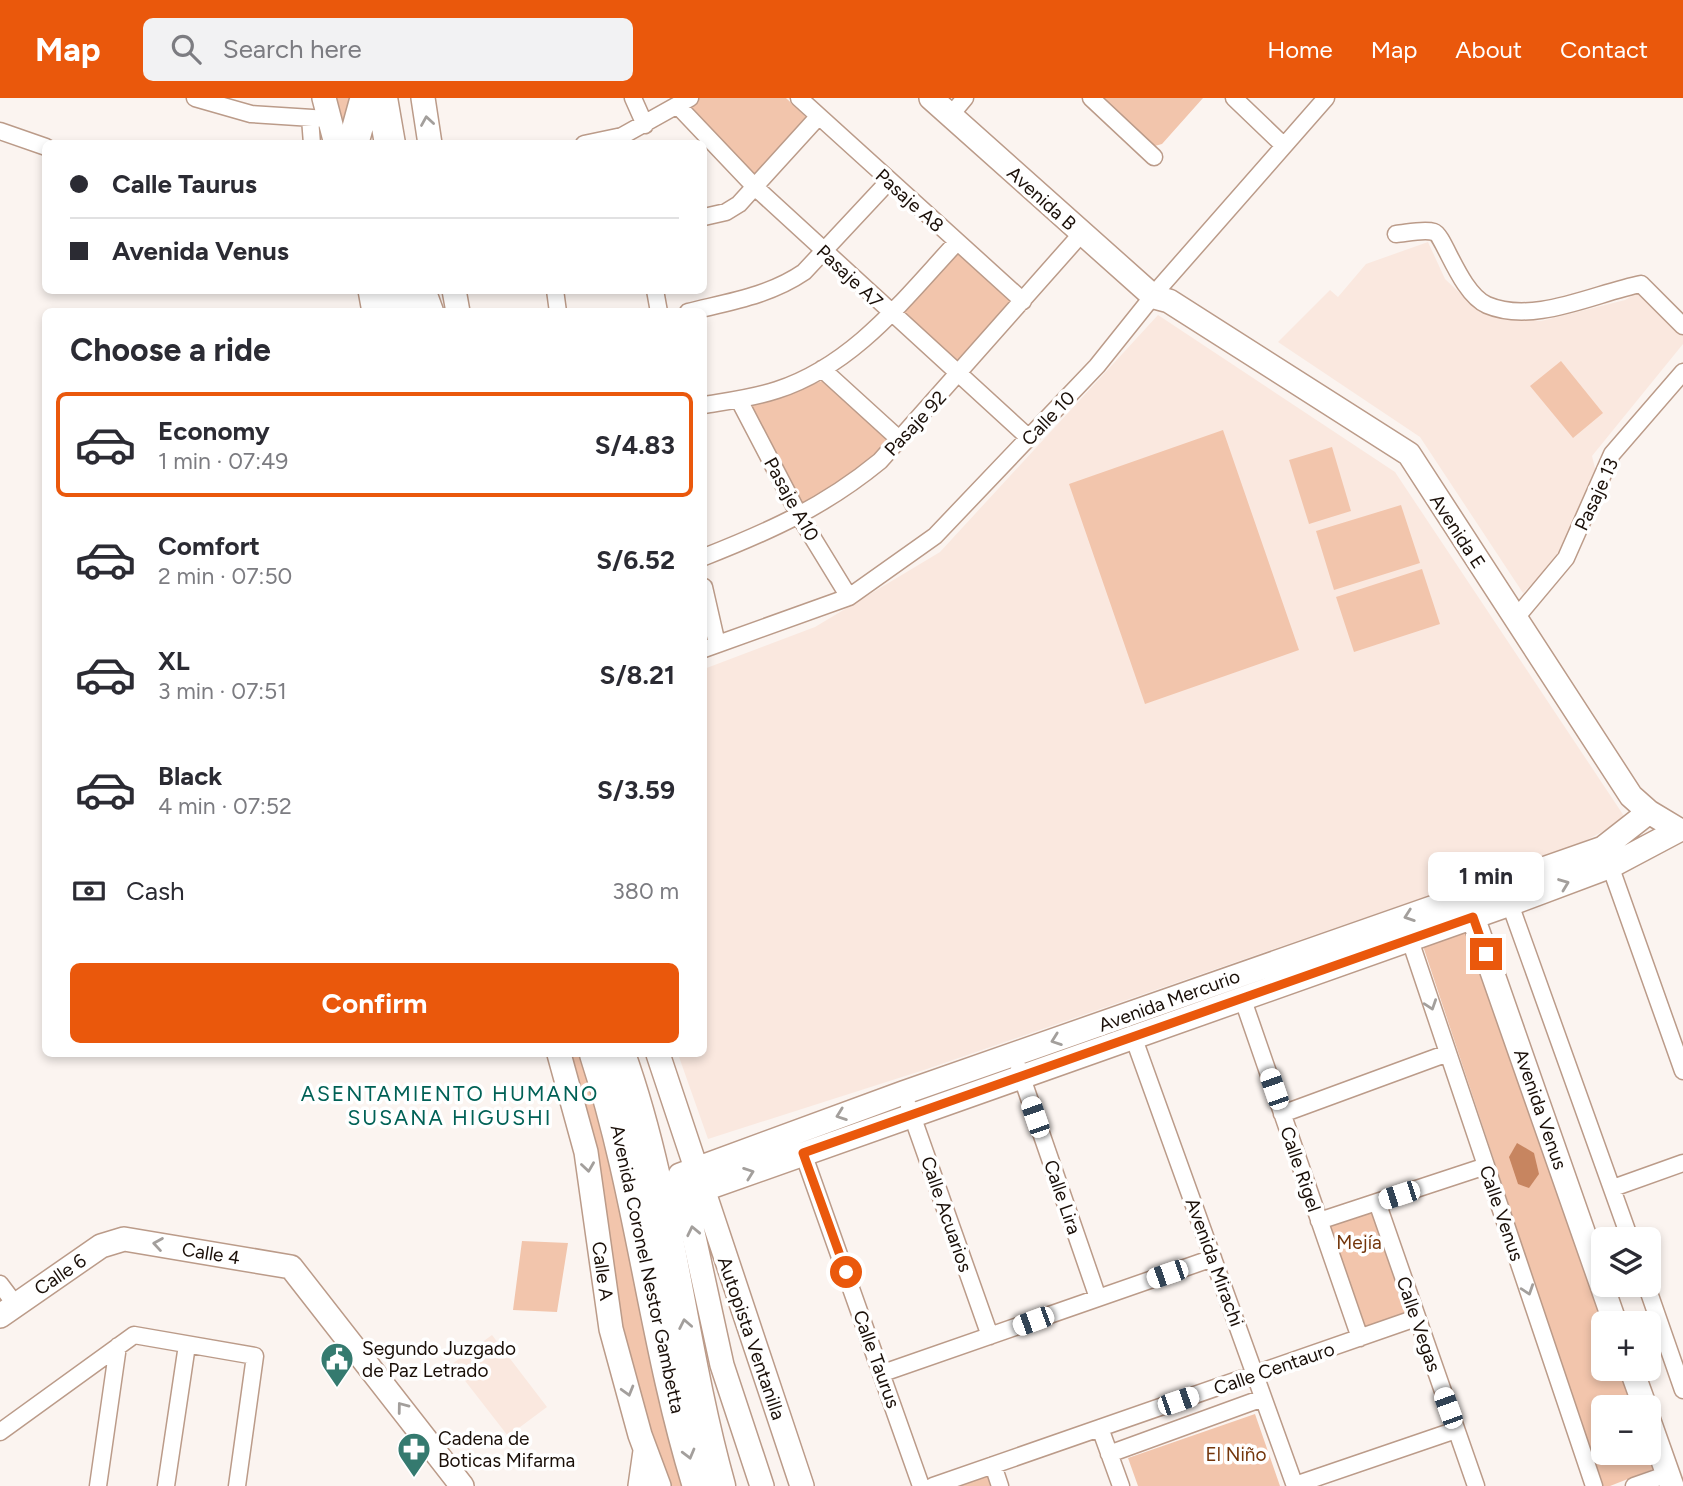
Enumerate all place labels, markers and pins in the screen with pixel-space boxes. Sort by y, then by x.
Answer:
place label: Segundo Juzgado de Paz Letrado [362,1337,516,1382]
public building icon: Segundo Juzgado de Paz Letrado [318,1340,356,1389]
place label: Cadena de Boticas Mifarma [438,1427,575,1472]
pharmacy icon: Cadena de Boticas Mifarma [395,1430,433,1479]

